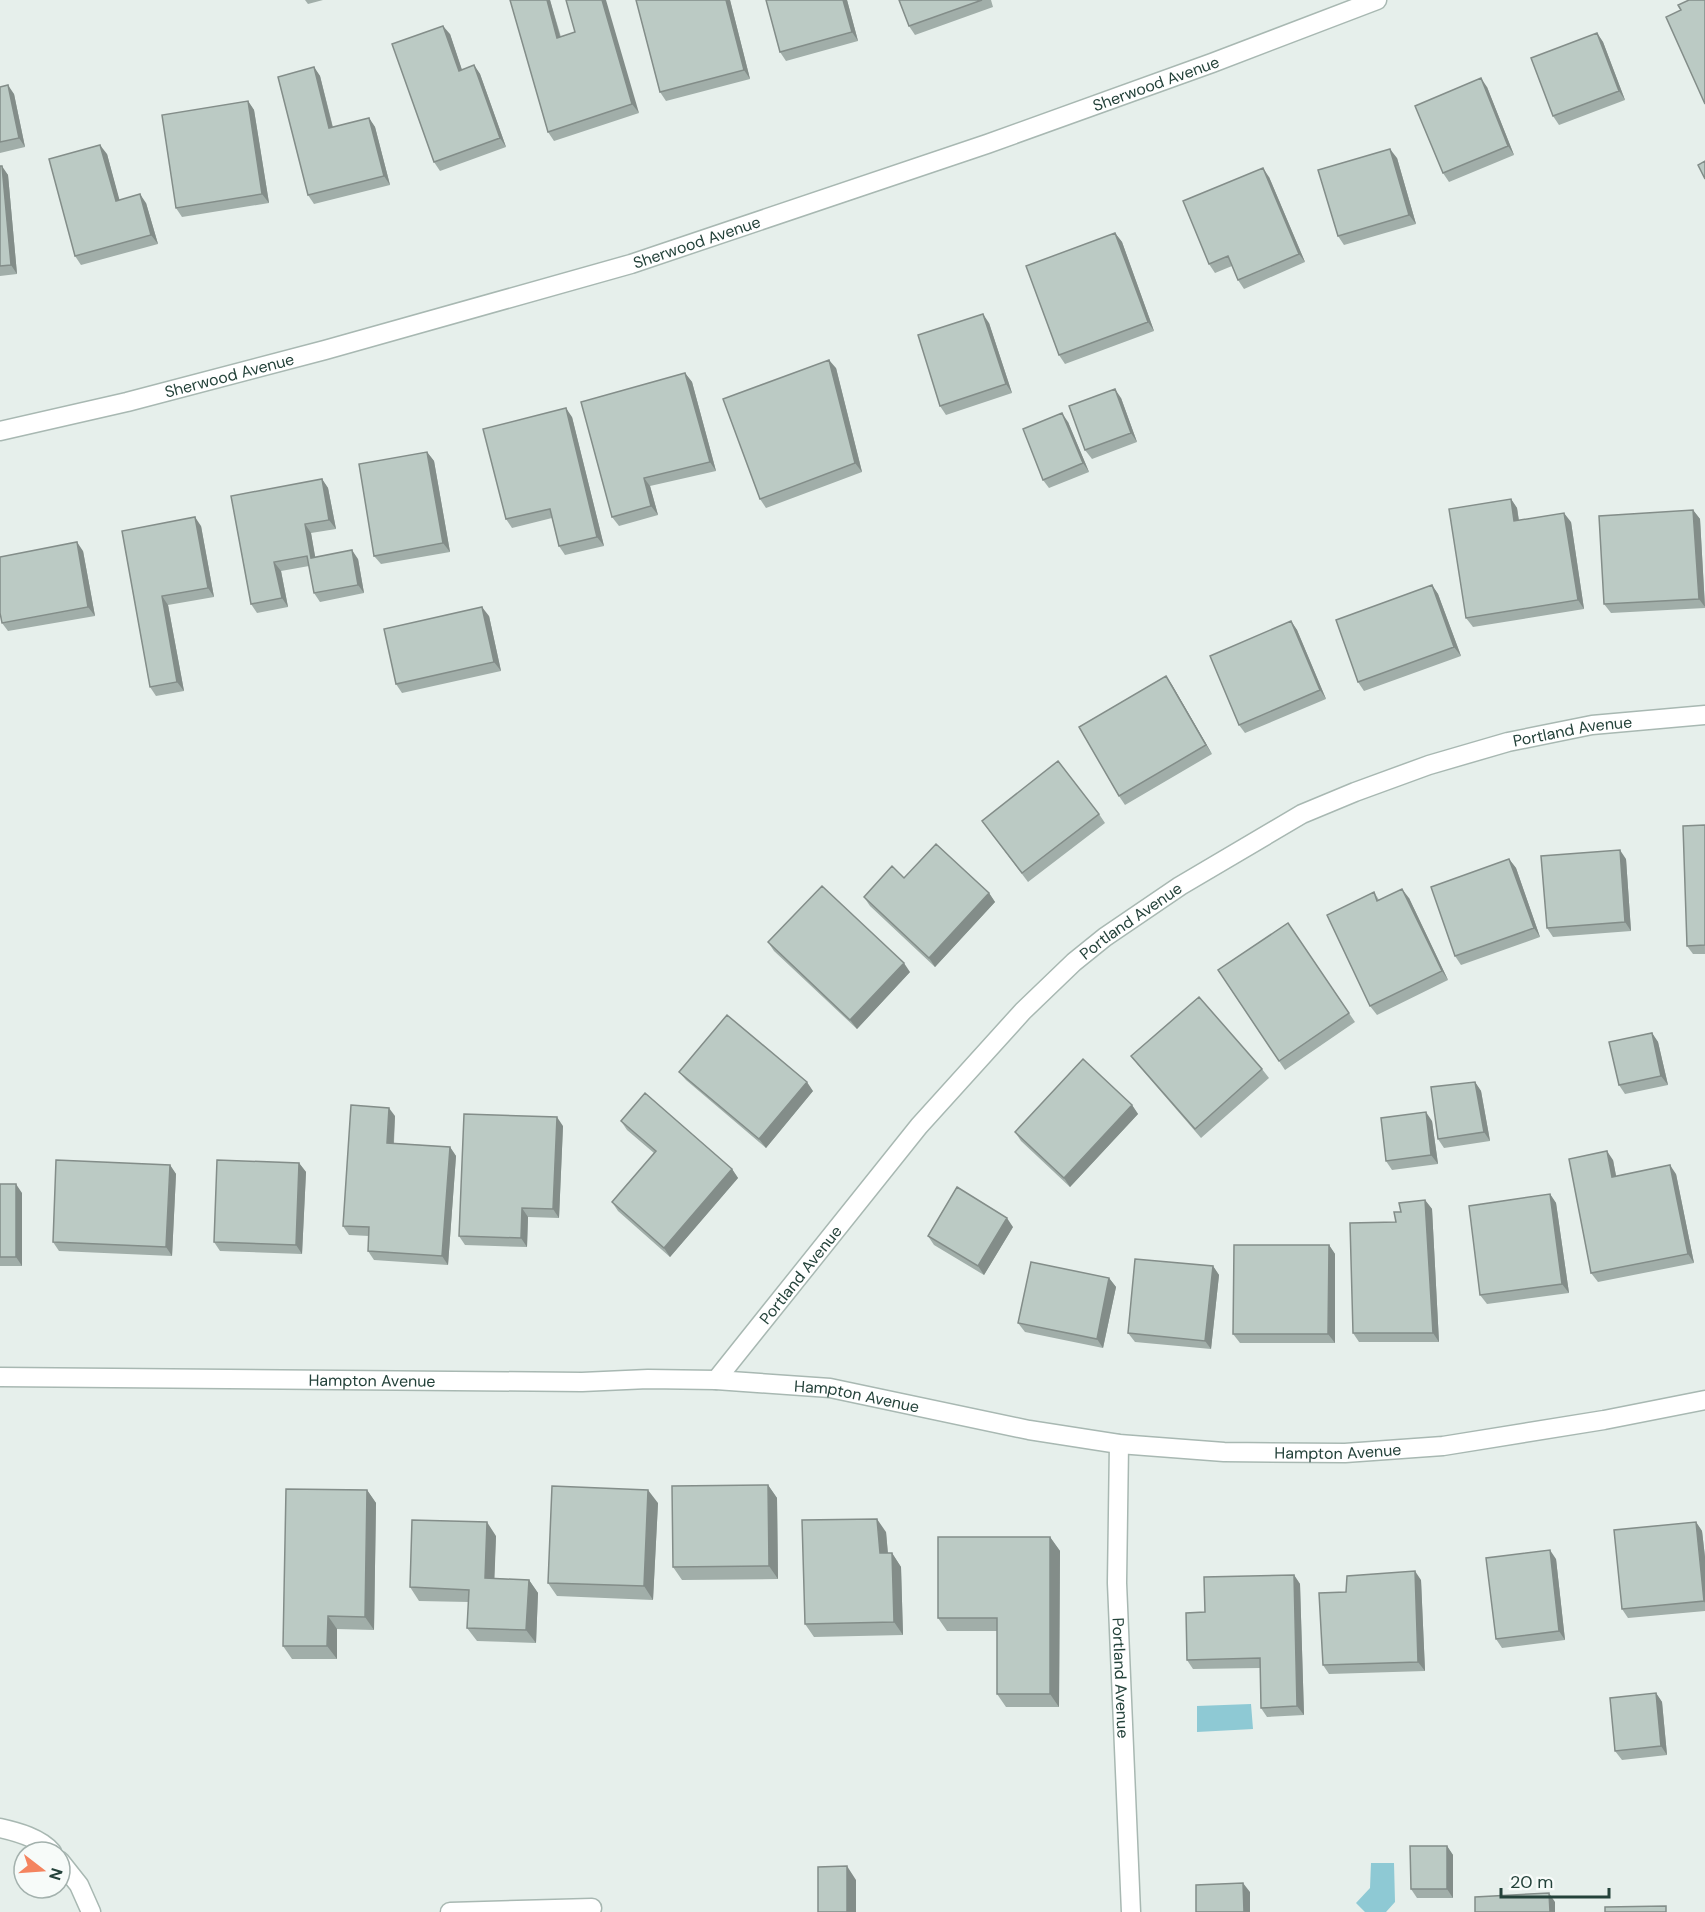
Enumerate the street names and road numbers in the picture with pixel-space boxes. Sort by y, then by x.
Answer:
street label: Sherwood Avenue [1090,51,1222,116]
street label: Sherwood Avenue [630,211,763,273]
street label: Sherwood Avenue [162,348,296,402]
street label: Portland Avenue [1511,711,1633,751]
street label: Portland Avenue [1075,877,1186,964]
street label: Portland Avenue [754,1221,846,1328]
street label: Hampton Avenue [308,1369,436,1391]
street label: Hampton Avenue [793,1375,921,1417]
street label: Hampton Avenue [1274,1439,1402,1464]
street label: Portland Avenue [1108,1617,1134,1739]

